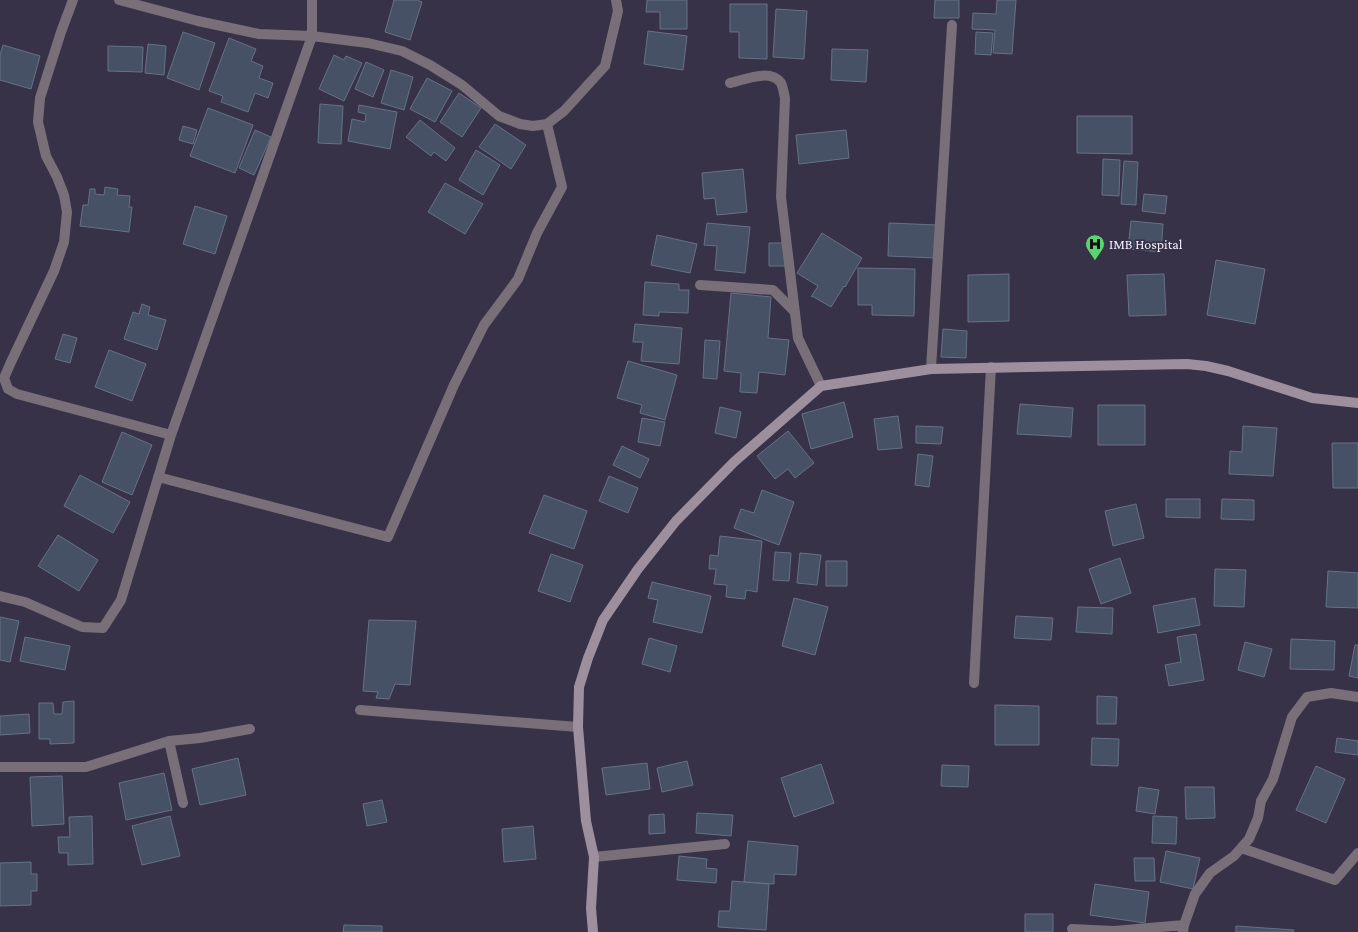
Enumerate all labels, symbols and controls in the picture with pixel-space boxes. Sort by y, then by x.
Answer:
hospital icon: IMB Hospital [1084,233,1106,261]
place label: IMB Hospital [1109,236,1183,252]

